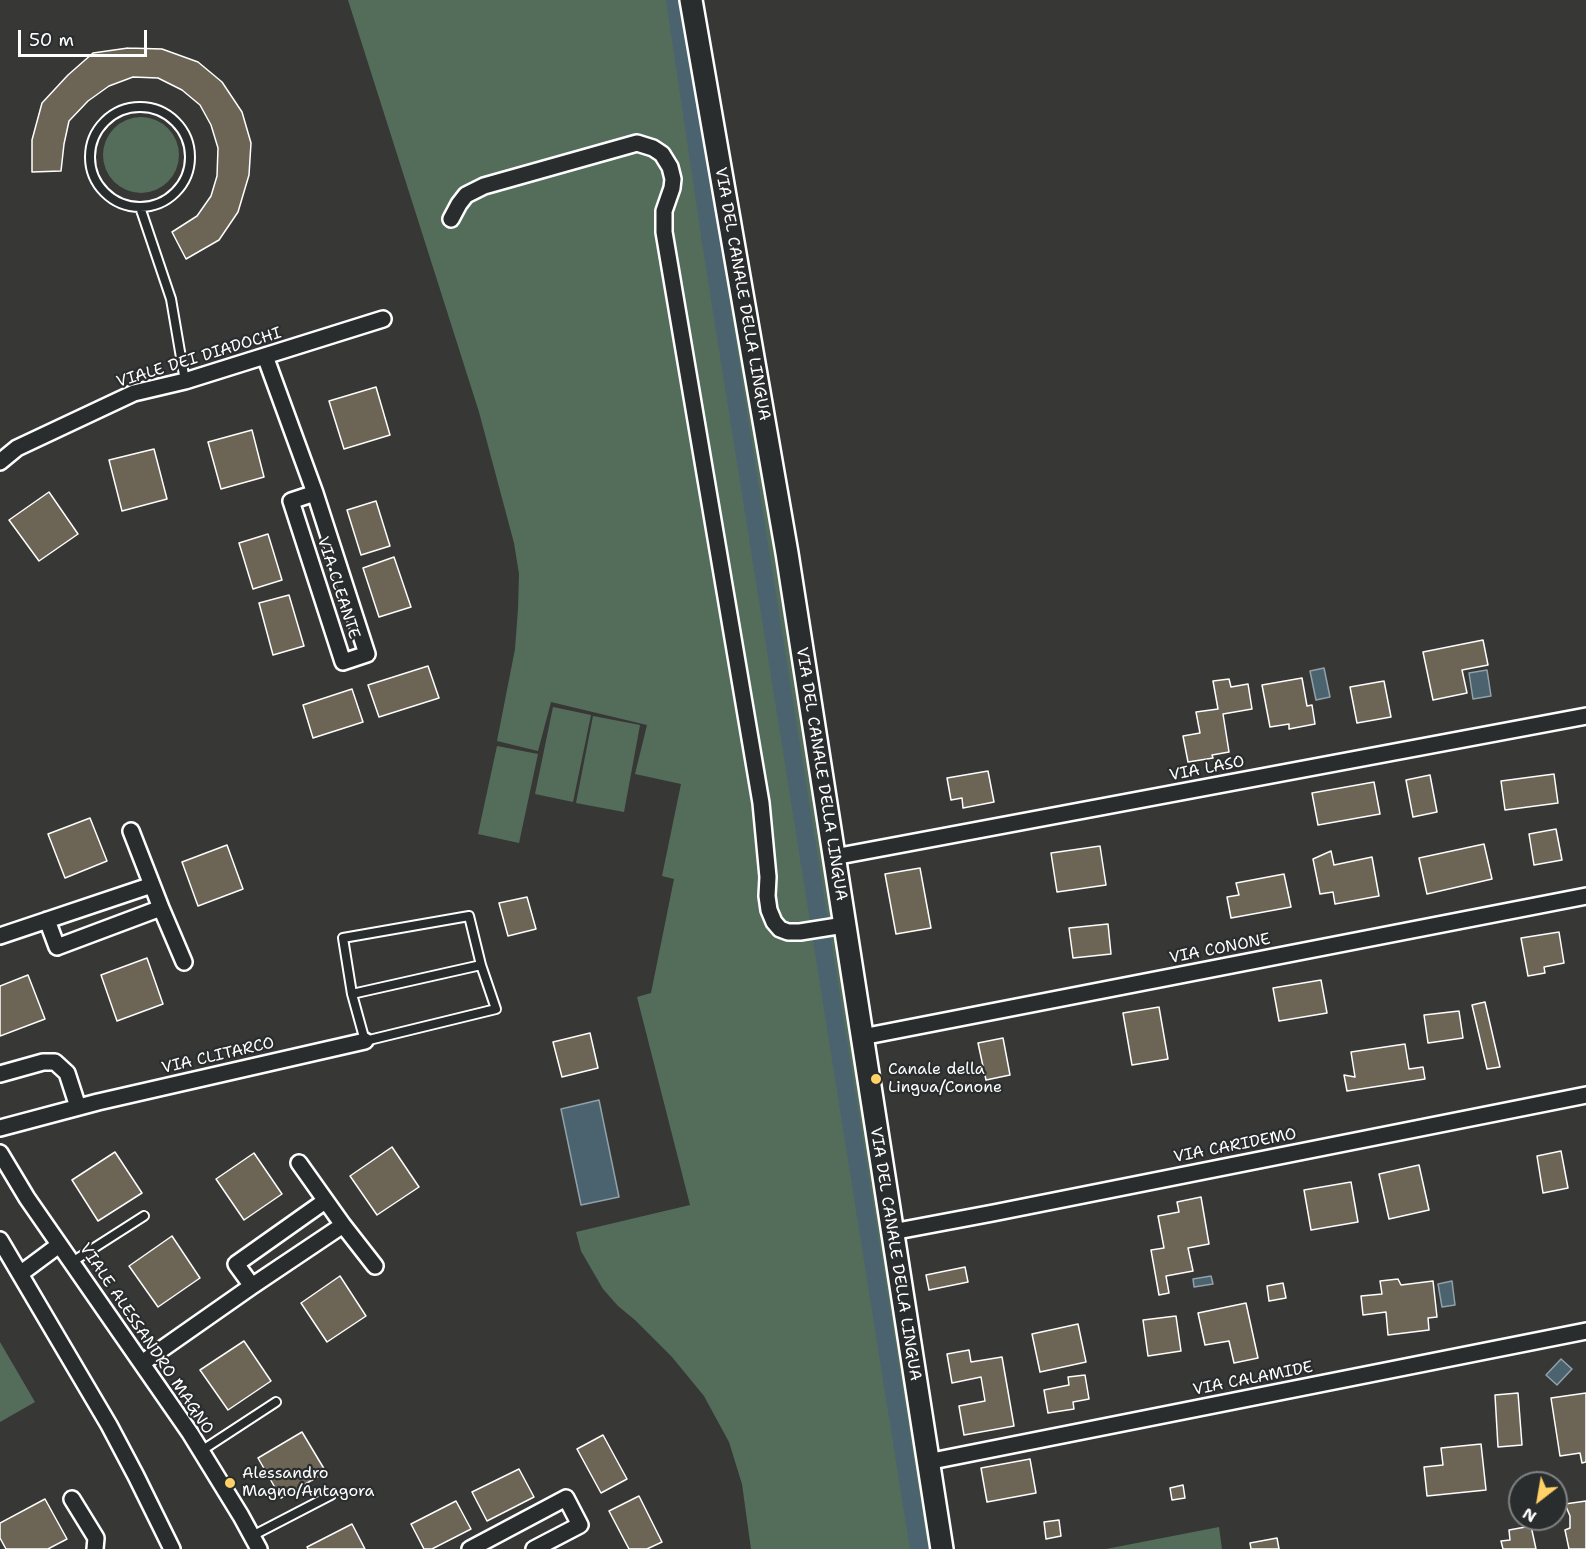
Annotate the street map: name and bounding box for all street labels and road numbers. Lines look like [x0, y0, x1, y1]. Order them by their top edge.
street label: VIA DEL CANALE DELLA LINGUA [710, 166, 774, 422]
street label: VIALE DEI DIADOCHI [114, 324, 284, 392]
street label: VIA CLEANTE [312, 535, 364, 641]
street label: VIA DEL CANALE DELLA LINGUA [791, 646, 851, 902]
street label: VIA LASO [1168, 752, 1246, 786]
street label: VIA CONONE [1168, 930, 1272, 968]
street label: VIA CLITARCO [160, 1034, 276, 1078]
street label: VIA CARIDEMO [1172, 1125, 1298, 1167]
street label: VIA DEL CANALE DELLA LINGUA [865, 1126, 925, 1382]
street label: VIALE ALESSANDRO MAGNO [75, 1240, 217, 1438]
street label: VIA CALAMIDE [1191, 1358, 1315, 1400]

